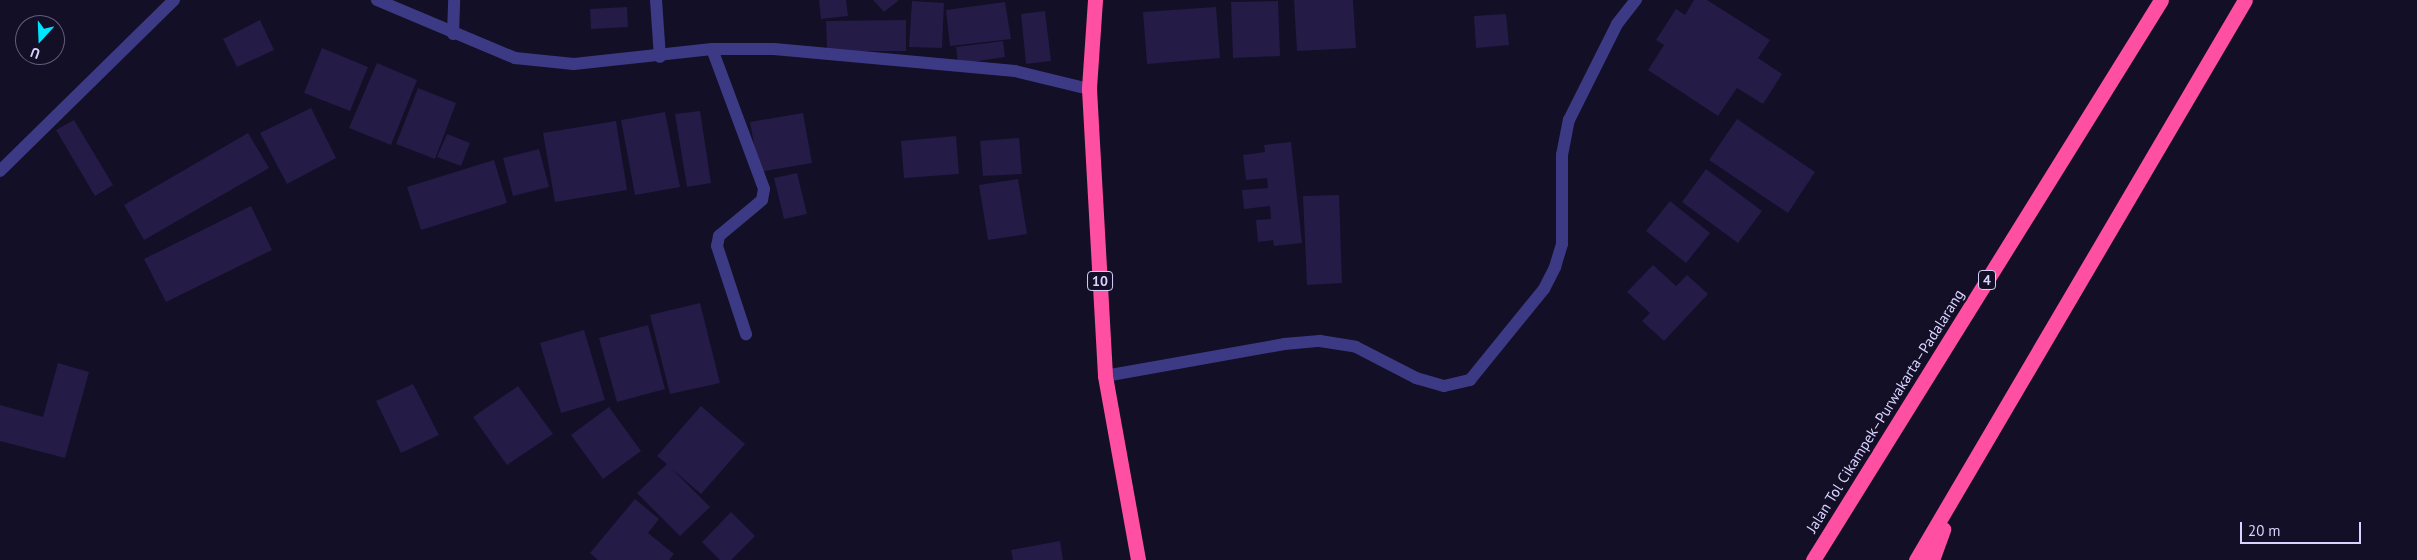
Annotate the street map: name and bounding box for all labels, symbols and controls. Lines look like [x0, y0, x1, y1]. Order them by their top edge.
north arrow [15, 15, 65, 65]
text: U [28, 43, 42, 63]
road number: 4 [1977, 268, 1997, 292]
road number: 10 [1086, 270, 1114, 292]
street label: Jalan Tol Cikampek–Purwakarta–Padalarang [1802, 286, 1968, 536]
scale bar [2242, 512, 2363, 544]
text: 20 m [2248, 521, 2281, 540]

